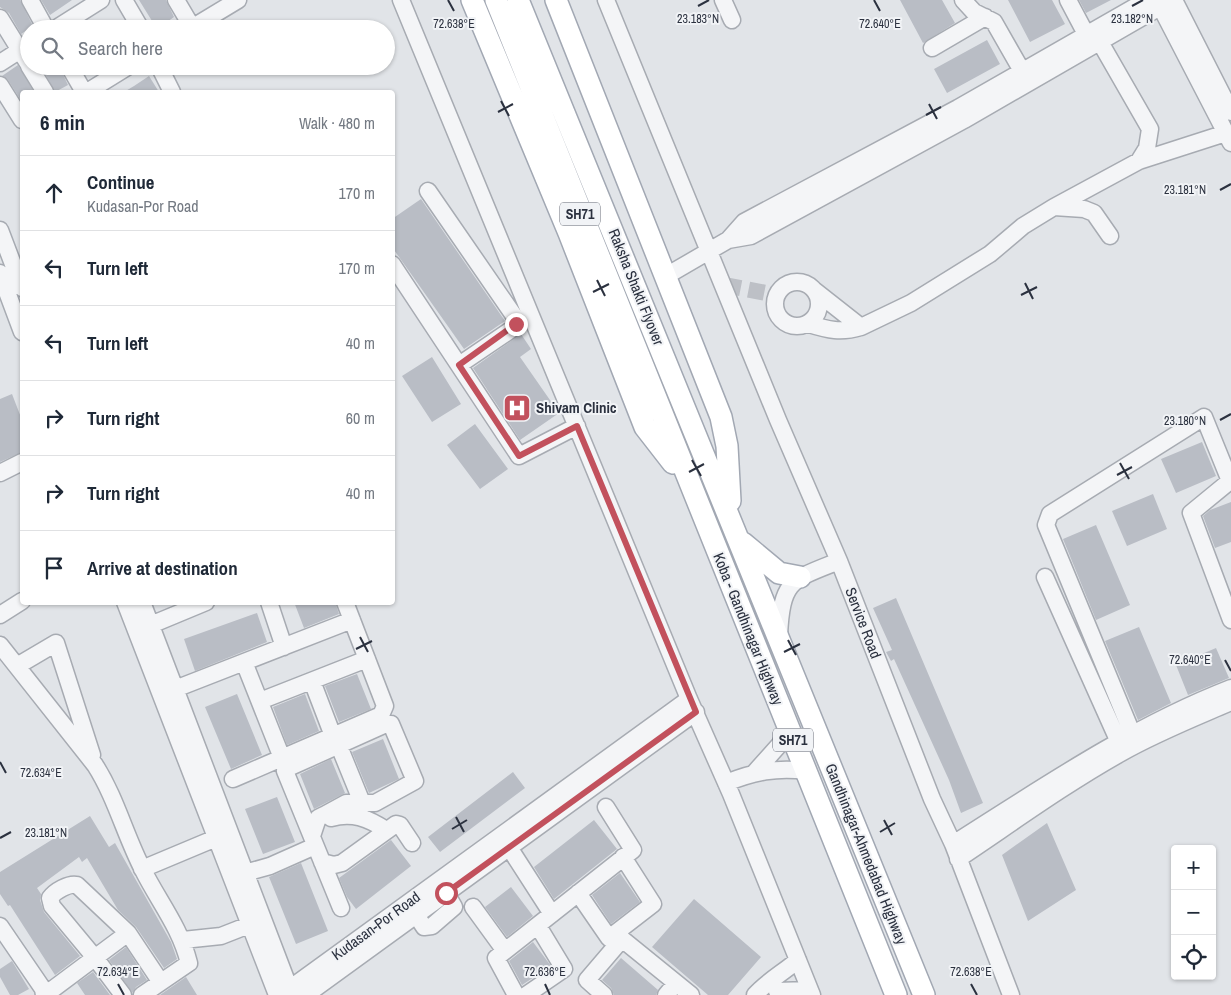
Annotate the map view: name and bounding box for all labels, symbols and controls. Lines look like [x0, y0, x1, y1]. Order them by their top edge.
text: 23.183°N [677, 11, 719, 27]
text: 23.182°N [1111, 11, 1153, 27]
text: 72.638°E [433, 16, 475, 32]
text: 72.640°E [859, 16, 901, 32]
search box [20, 20, 395, 75]
icon: search [38, 34, 66, 62]
text: Search here [78, 35, 163, 61]
text: 6 min [40, 108, 85, 137]
text: Walk · 480 m [299, 112, 375, 134]
text: Continue [87, 169, 155, 195]
icon: ahead [40, 179, 68, 207]
text: 170 m [339, 182, 375, 204]
text: 23.181°N [1164, 182, 1206, 198]
text: Kudasan-Por Road [87, 195, 199, 217]
road number: SH71 [560, 202, 600, 225]
street label: Raksha Shakti Flyover [604, 226, 669, 348]
icon: left [40, 254, 68, 282]
text: Turn left [87, 255, 148, 281]
text: 170 m [339, 257, 375, 279]
route end [505, 313, 528, 336]
icon: left [40, 329, 68, 357]
text: Turn left [87, 330, 148, 356]
text: 40 m [346, 332, 375, 354]
hospital icon: Shivam Clinic [502, 393, 532, 423]
place label: Shivam Clinic [536, 397, 617, 418]
icon: right [40, 404, 68, 432]
text: Turn right [87, 405, 159, 431]
text: 60 m [346, 407, 375, 429]
text: 23.180°N [1164, 413, 1206, 429]
icon: right [40, 479, 68, 507]
text: Turn right [87, 480, 159, 506]
text: 40 m [346, 482, 375, 504]
street label: Koba - Gandhinagar Highway [708, 549, 789, 709]
icon: arrive [40, 554, 68, 582]
text: Arrive at destination [87, 555, 238, 581]
street label: Service Road [840, 584, 887, 661]
text: 72.640°E [1169, 652, 1211, 668]
road number: SH71 [773, 728, 813, 752]
street label: Gandhinagar-Ahmedabad Highway [820, 760, 913, 948]
text: 72.634°E [20, 765, 62, 781]
text: 23.181°N [25, 825, 67, 841]
map controls [1171, 845, 1216, 980]
button: + [1171, 845, 1216, 890]
route start [435, 882, 458, 905]
street label: Kudasan-Por Road [327, 886, 424, 965]
button: − [1171, 890, 1216, 935]
button: locate [1171, 935, 1216, 980]
text: 72.634°E [97, 964, 139, 980]
text: 72.636°E [524, 964, 566, 980]
text: 72.638°E [950, 964, 992, 980]

